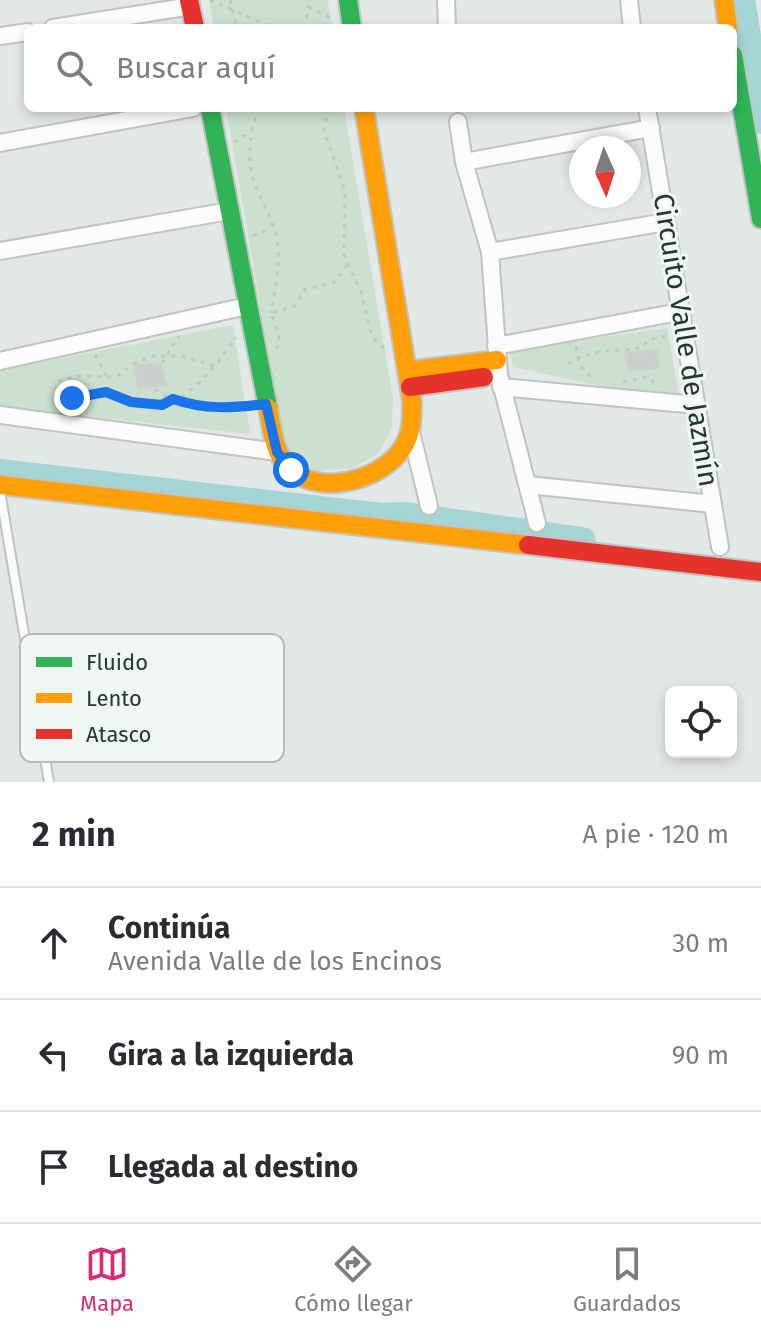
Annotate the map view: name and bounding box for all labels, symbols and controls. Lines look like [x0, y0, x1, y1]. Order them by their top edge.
search box [24, 24, 737, 112]
icon: search [52, 46, 96, 90]
text: Buscar aquí [116, 50, 276, 86]
north arrow [569, 136, 641, 208]
street label: Circuito Valle de Jazmín [647, 191, 725, 489]
route end [54, 380, 90, 416]
route start [273, 452, 309, 488]
legend [20, 634, 284, 762]
text: Fluido [86, 649, 148, 676]
text: Lento [86, 685, 142, 712]
map controls [665, 686, 737, 758]
button: locate [665, 686, 737, 758]
text: Atasco [86, 721, 151, 748]
text: 2 min [32, 814, 116, 855]
text: A pie · 120 m [582, 819, 729, 850]
text: Continúa [108, 910, 230, 946]
icon: ahead [32, 921, 76, 965]
text: 30 m [672, 928, 729, 959]
text: Avenida Valle de los Encinos [108, 946, 442, 977]
icon: left [32, 1033, 76, 1077]
text: Gira a la izquierda [108, 1037, 354, 1073]
text: 90 m [672, 1040, 729, 1071]
icon: arrive [32, 1145, 76, 1189]
text: Llegada al destino [108, 1149, 358, 1185]
tab: Mapa [80, 1242, 134, 1317]
tab: Cómo llegar [294, 1242, 413, 1317]
tab: Guardados [573, 1242, 681, 1317]

